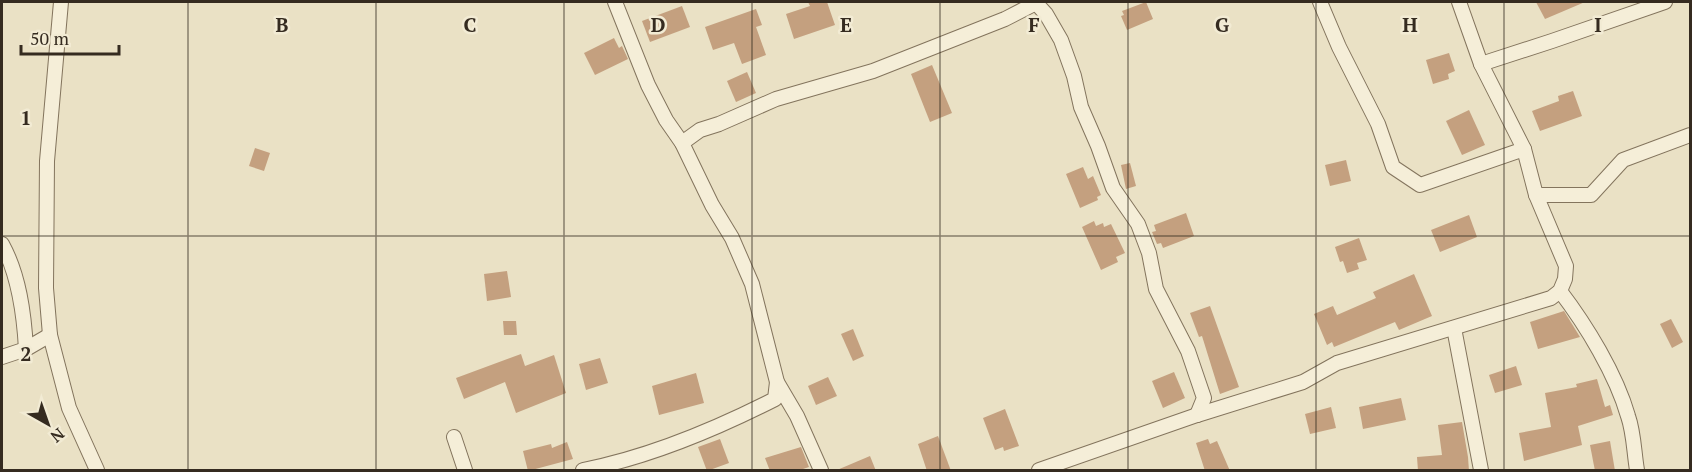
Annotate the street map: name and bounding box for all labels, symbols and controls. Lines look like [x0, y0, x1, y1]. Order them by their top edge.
text: B [276, 11, 289, 38]
text: C [463, 11, 477, 38]
text: D [651, 11, 665, 38]
text: E [840, 11, 852, 38]
text: F [1028, 11, 1040, 38]
text: G [1215, 11, 1229, 38]
text: H [1402, 11, 1418, 38]
text: I [1594, 11, 1602, 38]
scale bar [21, 18, 118, 56]
text: 50 m [30, 26, 70, 50]
text: 1 [20, 104, 32, 131]
text: 2 [20, 340, 32, 367]
north arrow [18, 394, 78, 454]
text: N [46, 423, 69, 448]

